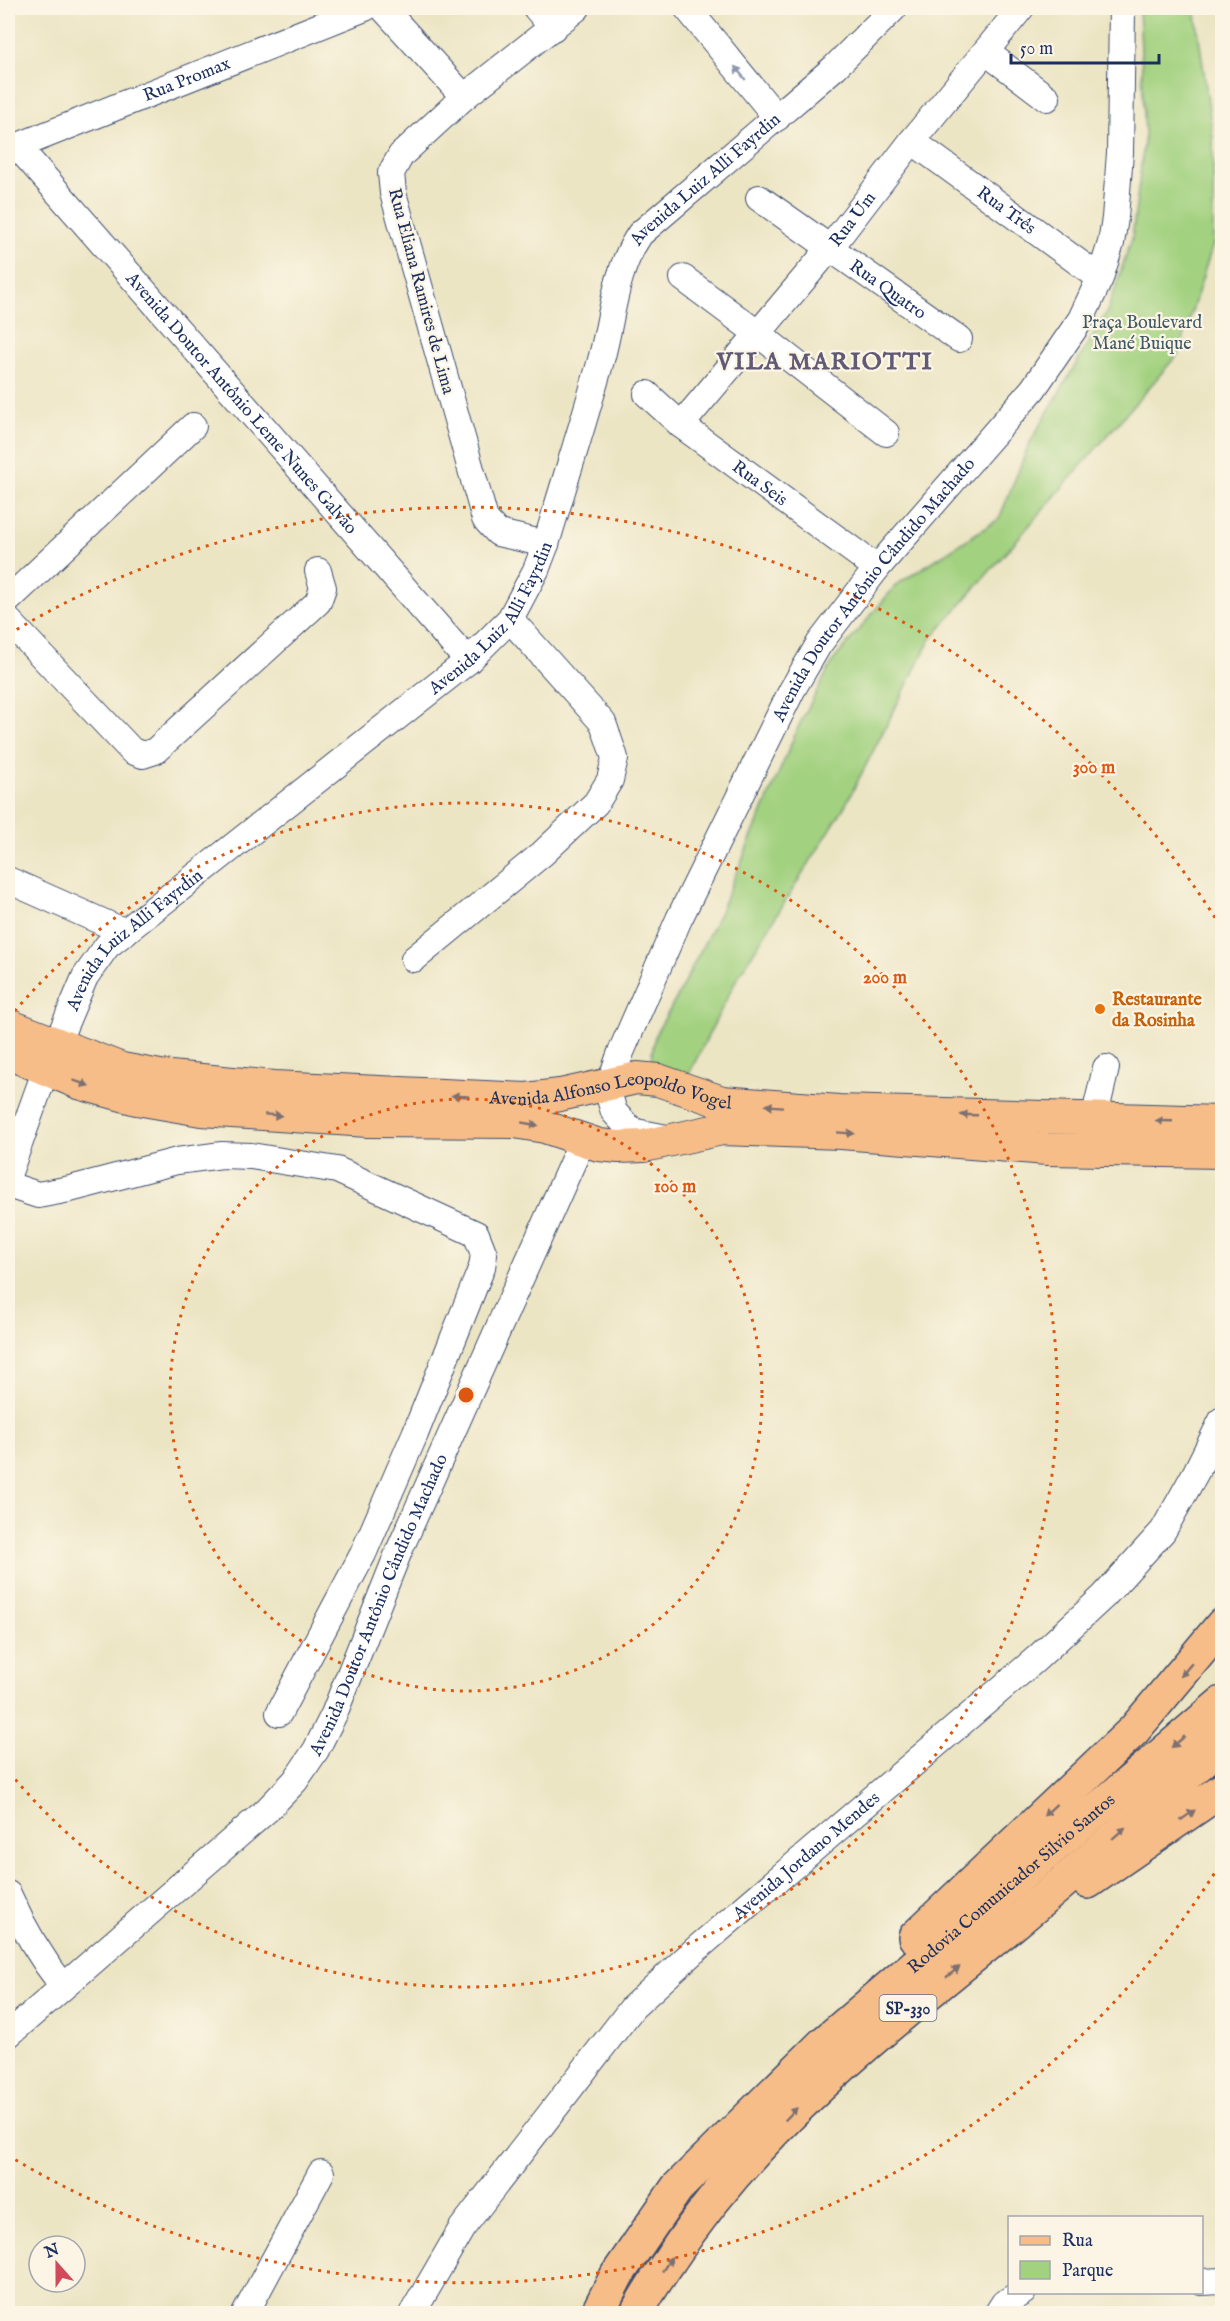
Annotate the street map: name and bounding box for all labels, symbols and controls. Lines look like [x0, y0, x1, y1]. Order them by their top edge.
scale bar [1011, 27, 1160, 65]
text: 50 m [1020, 38, 1053, 61]
street label: Rua Promax [140, 53, 234, 108]
one-way arrow [733, 65, 746, 81]
street label: Avenida Luiz Alli Fayrdin [625, 108, 786, 251]
street label: Rua Três [972, 182, 1040, 240]
street label: Rua Eliana Ramires de Lima [382, 186, 459, 397]
street label: Rua Um [825, 188, 882, 252]
street label: Rua Quatro [844, 255, 931, 325]
street label: Avenida Doutor Antônio Leme Nunes Galvão [119, 267, 362, 540]
park label: Praça Boulevard Mané Buique [1082, 312, 1202, 356]
district label: VILA MARIOTTI [716, 347, 933, 378]
street label: Avenida Doutor Antônio Cândido Machado [768, 453, 981, 727]
street label: Rua Seis [727, 456, 792, 512]
street label: Avenida Luiz Alli Fayrdin [424, 538, 559, 701]
text: 300 m [1073, 757, 1115, 780]
street label: Avenida Luiz Alli Fayrdin [62, 865, 208, 1016]
text: 200 m [863, 967, 907, 990]
place label: Restaurante da Rosinha [1112, 989, 1203, 1033]
marker: Restaurante da Rosinha [1093, 1002, 1107, 1016]
street label: Avenida Alfonso Leopoldo Vogel [488, 1068, 732, 1116]
one-way arrow [72, 1079, 90, 1089]
one-way arrow [450, 1091, 469, 1100]
one-way arrow [765, 1101, 784, 1111]
one-way arrow [263, 1110, 282, 1119]
one-way arrow [960, 1110, 979, 1119]
one-way arrow [1155, 1116, 1174, 1125]
one-way arrow [521, 1120, 540, 1129]
one-way arrow [836, 1129, 855, 1138]
text: 100 m [654, 1176, 696, 1199]
centre of rings [456, 1385, 476, 1405]
street label: Avenida Doutor Antônio Cândido Machado [304, 1450, 454, 1761]
one-way arrow [1179, 1662, 1192, 1678]
one-way arrow [1170, 1735, 1186, 1748]
street label: Avenida Jordano Mendes [728, 1787, 885, 1926]
street label: Rodovia Comunicador Silvio Santos [903, 1789, 1121, 1980]
one-way arrow [1043, 1803, 1058, 1816]
one-way arrow [1179, 1809, 1195, 1821]
one-way arrow [1111, 1827, 1126, 1840]
one-way arrow [945, 1965, 961, 1978]
road number: SP-330 [880, 1995, 936, 2021]
one-way arrow [784, 2106, 798, 2121]
legend [1008, 2216, 1203, 2294]
text: Rua [1062, 2230, 1093, 2253]
north arrow [27, 2234, 87, 2294]
text: N [41, 2240, 63, 2264]
one-way arrow [661, 2256, 672, 2272]
text: Parque [1062, 2260, 1113, 2283]

